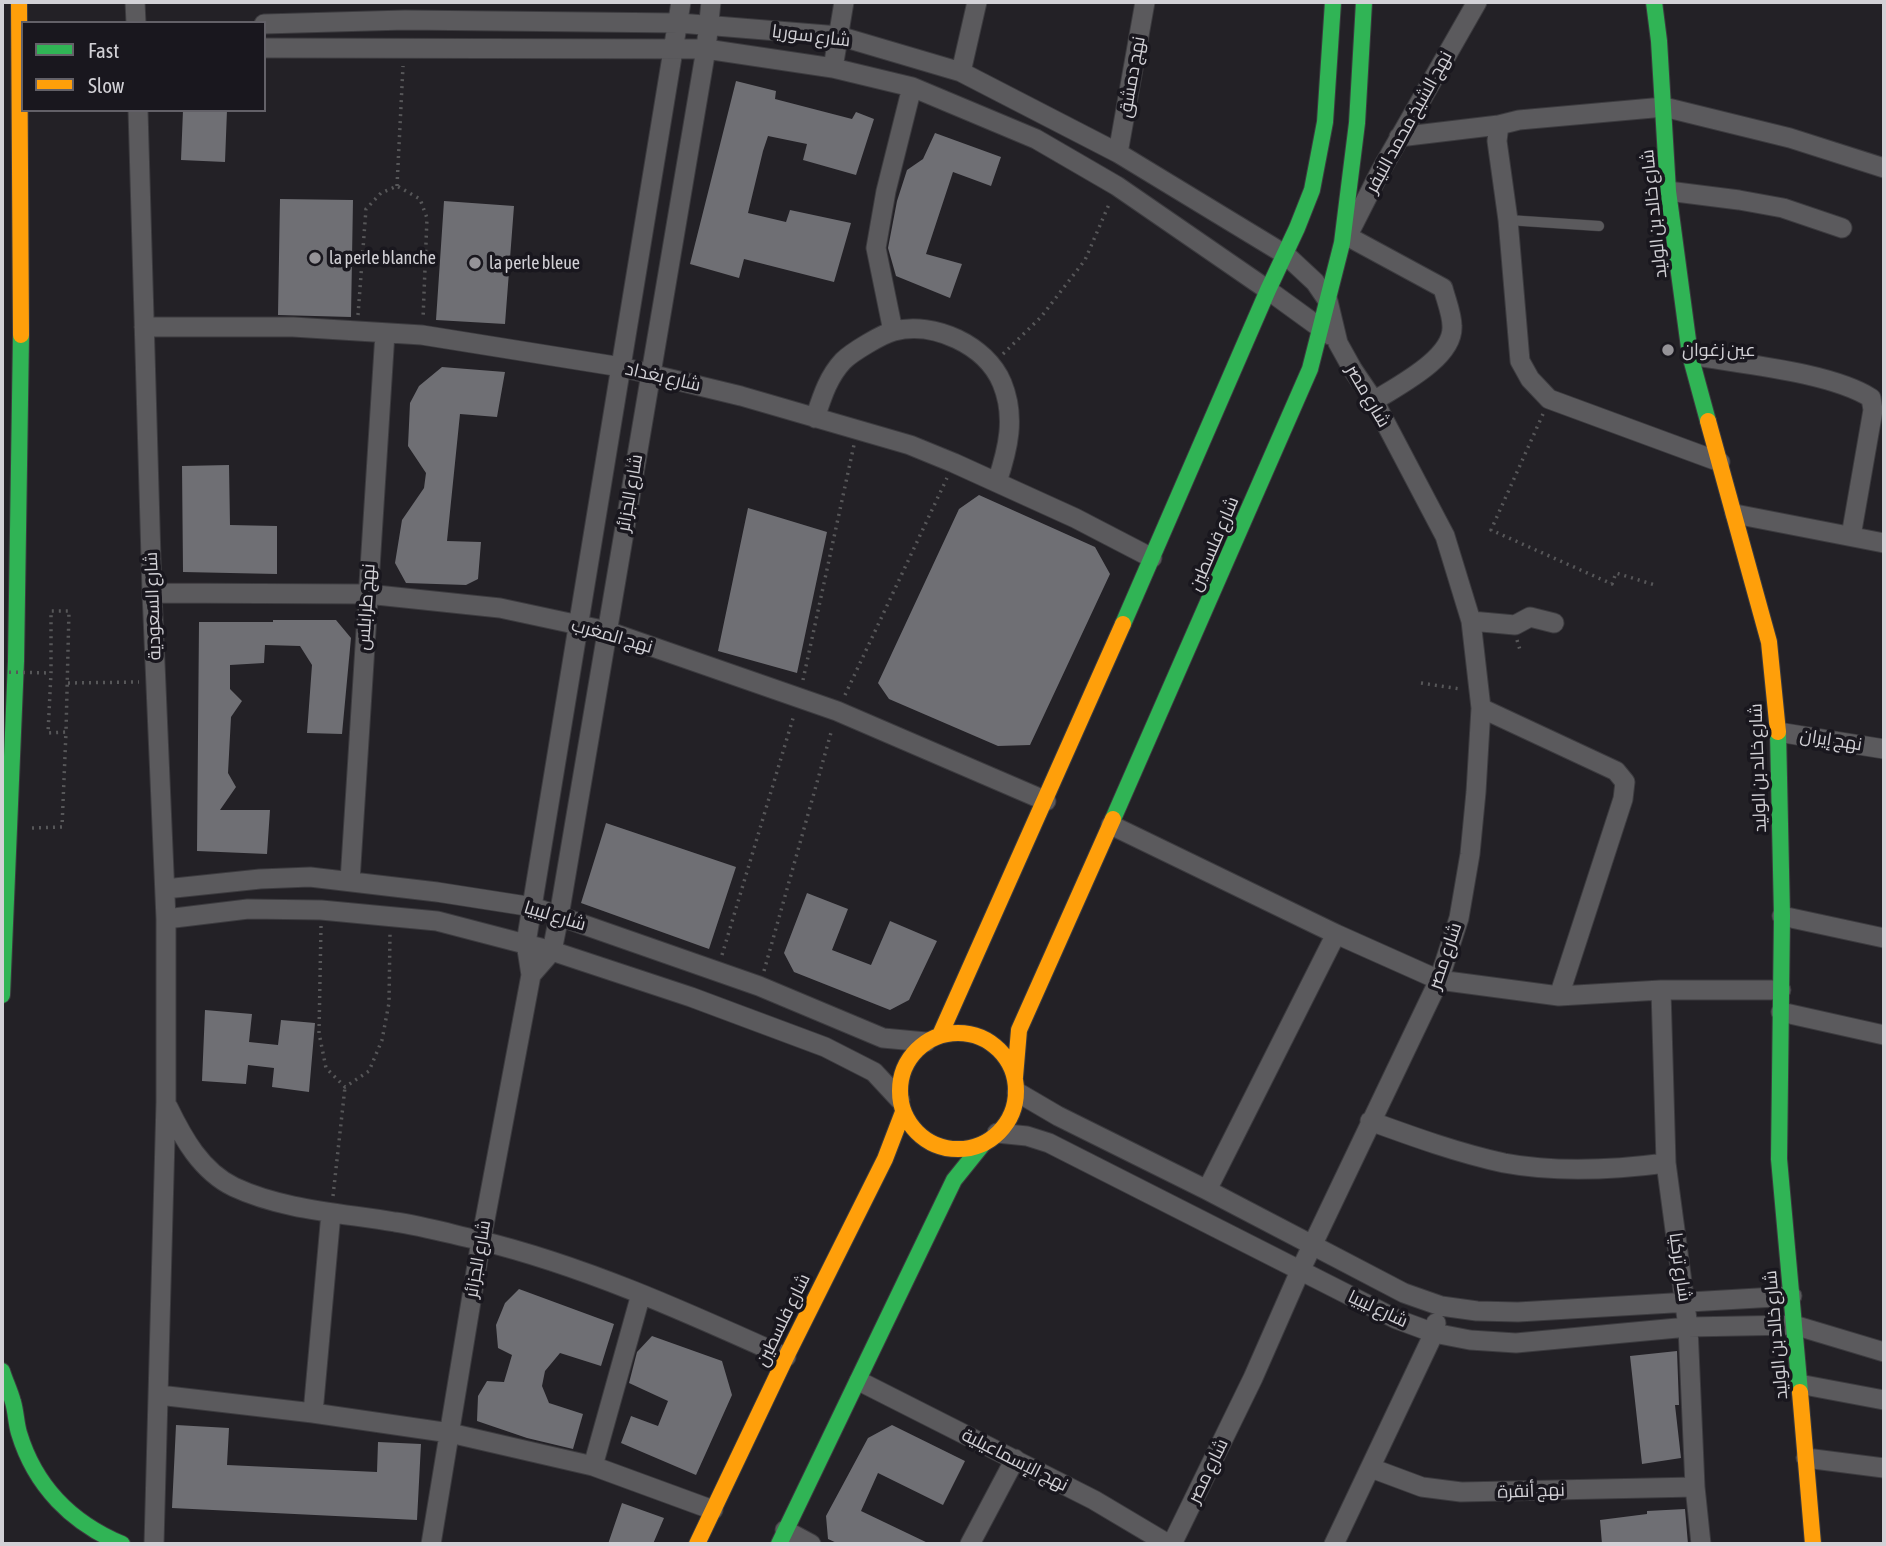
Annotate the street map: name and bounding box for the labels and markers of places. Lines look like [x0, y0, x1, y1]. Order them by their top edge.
place label: la perle blanche [329, 247, 436, 269]
marker: la perle blanche [307, 250, 323, 266]
place label: la perle bleue [489, 252, 580, 274]
marker: la perle bleue [467, 255, 483, 271]
place label: عين زغوان [1682, 339, 1756, 361]
marker: عين زغوان [1660, 342, 1676, 358]

